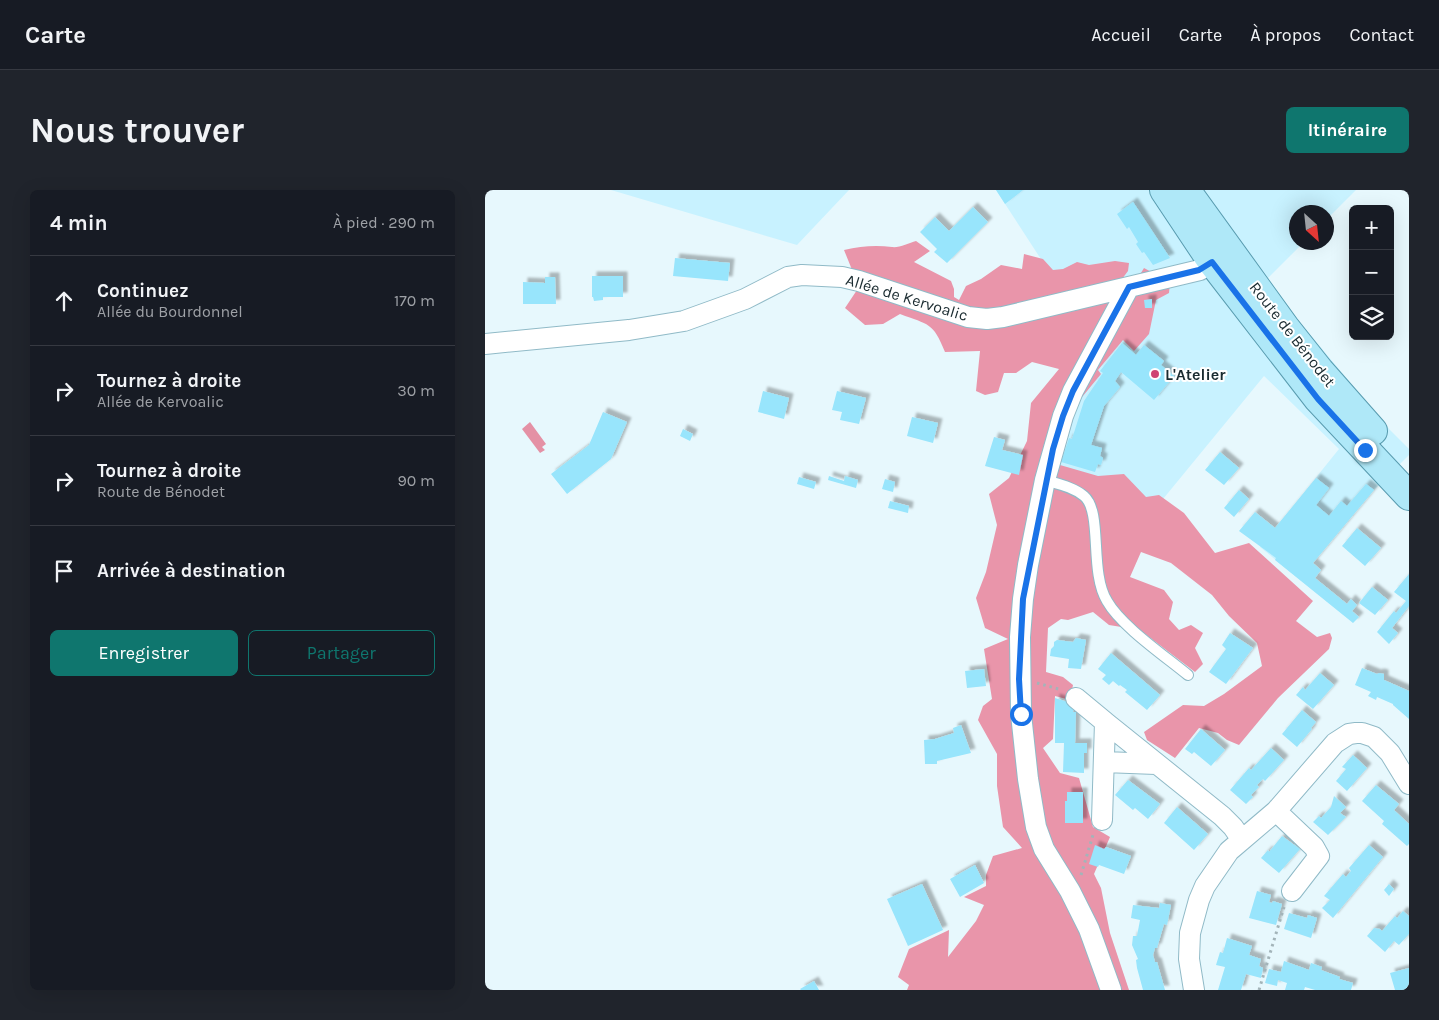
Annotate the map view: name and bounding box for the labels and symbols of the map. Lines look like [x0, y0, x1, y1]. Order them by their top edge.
north arrow [1289, 205, 1334, 250]
street label: Allée de Kervoalic [843, 270, 970, 325]
street label: Route de Bénodet [1246, 278, 1340, 391]
place label: L'Atelier [1165, 365, 1226, 384]
marker: L'Atelier [1149, 368, 1161, 380]
route end [1354, 439, 1377, 462]
route start [1010, 703, 1033, 726]

